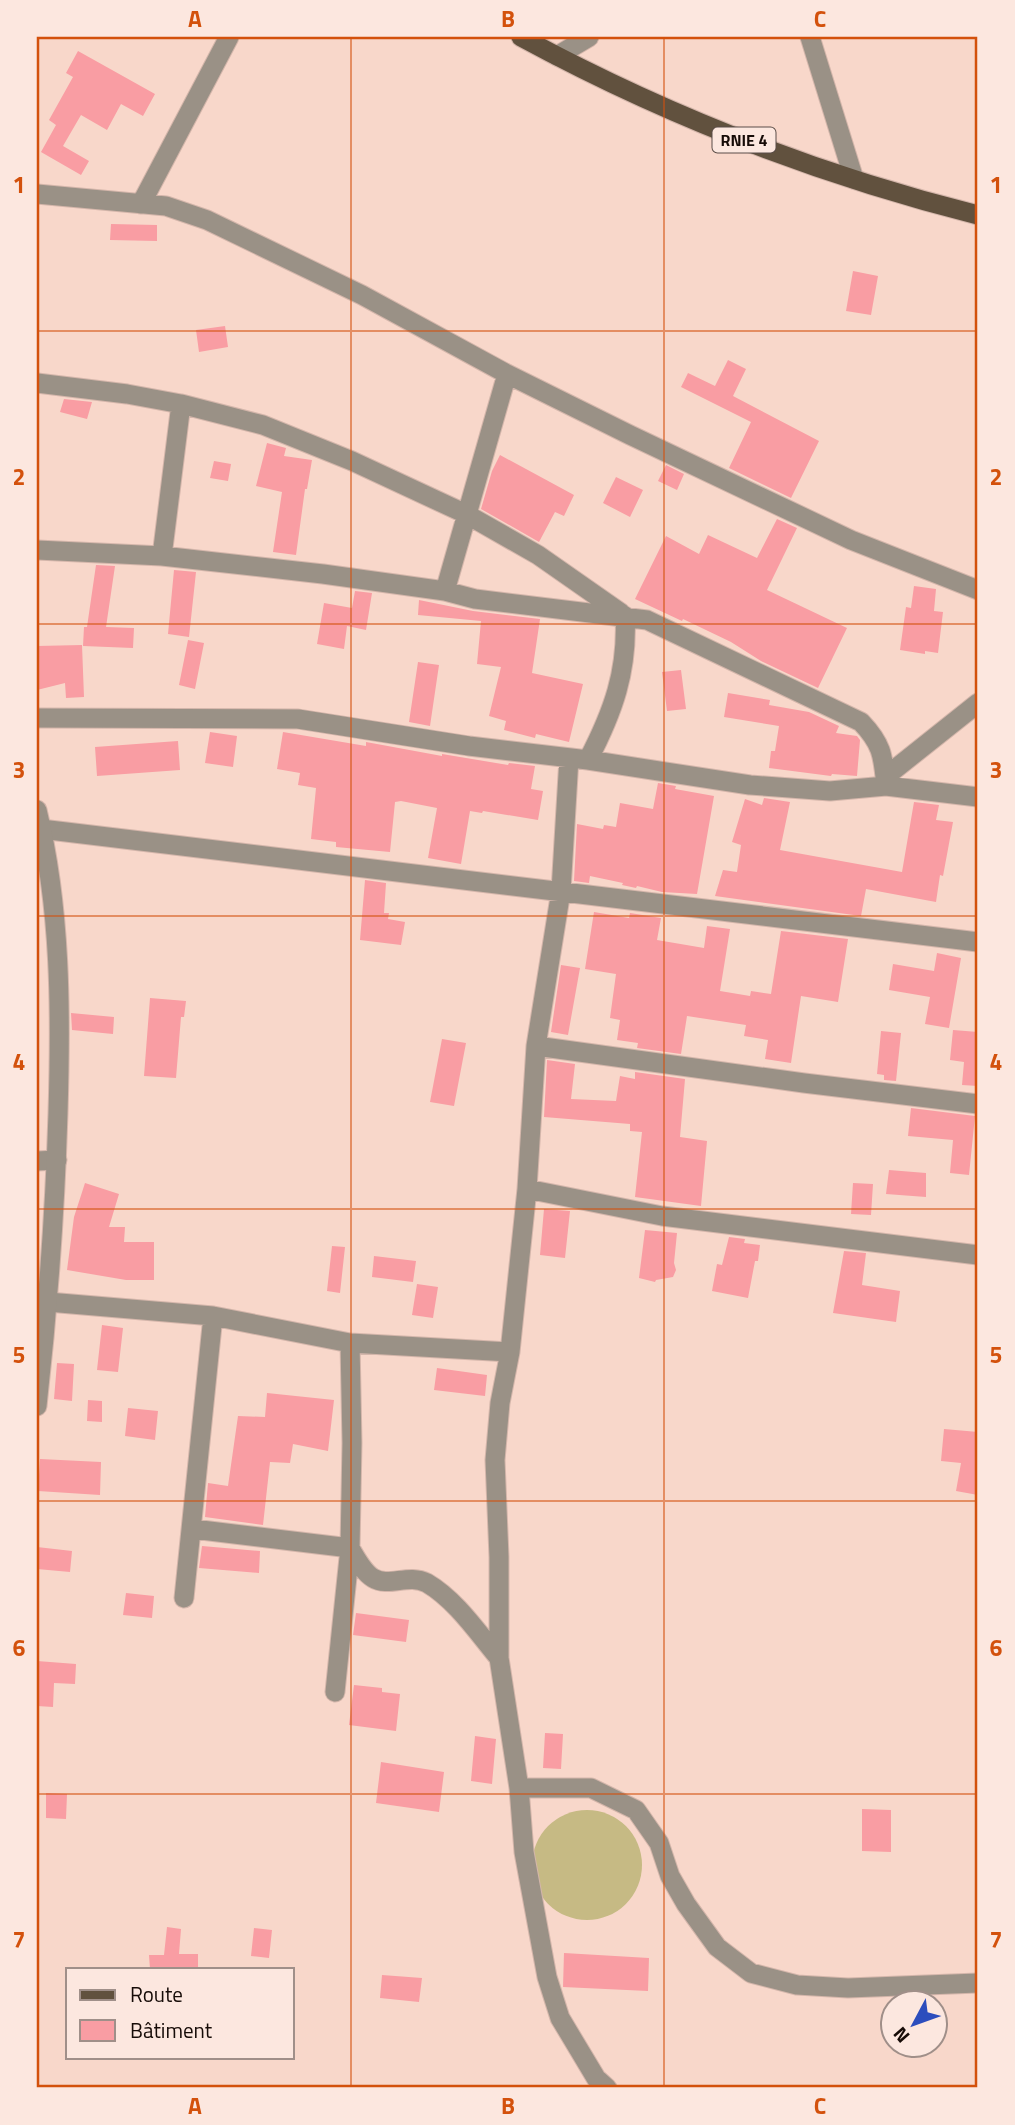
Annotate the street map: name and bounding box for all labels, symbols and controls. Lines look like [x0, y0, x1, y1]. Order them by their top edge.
text: A [188, 1, 202, 36]
text: B [501, 1, 515, 36]
text: C [814, 1, 826, 36]
road number: RNIE 4 [712, 128, 776, 152]
text: 1 [13, 167, 25, 202]
text: 1 [990, 167, 1002, 202]
text: 2 [13, 459, 25, 494]
text: 2 [990, 459, 1002, 494]
text: 3 [13, 752, 25, 787]
text: 3 [990, 752, 1002, 787]
text: 4 [13, 1044, 25, 1079]
text: 4 [990, 1044, 1002, 1079]
text: 5 [13, 1337, 25, 1372]
text: 5 [990, 1337, 1002, 1372]
text: 6 [13, 1630, 26, 1665]
text: 6 [990, 1630, 1003, 1665]
text: 7 [13, 1922, 25, 1957]
text: 7 [990, 1922, 1002, 1957]
legend [66, 1968, 294, 2058]
text: Route [130, 1978, 183, 2010]
north arrow [878, 1988, 948, 2058]
text: Bâtiment [130, 2014, 213, 2046]
text: N [886, 2021, 916, 2050]
text: A [188, 2088, 202, 2123]
text: B [501, 2088, 515, 2123]
text: C [814, 2088, 826, 2123]

